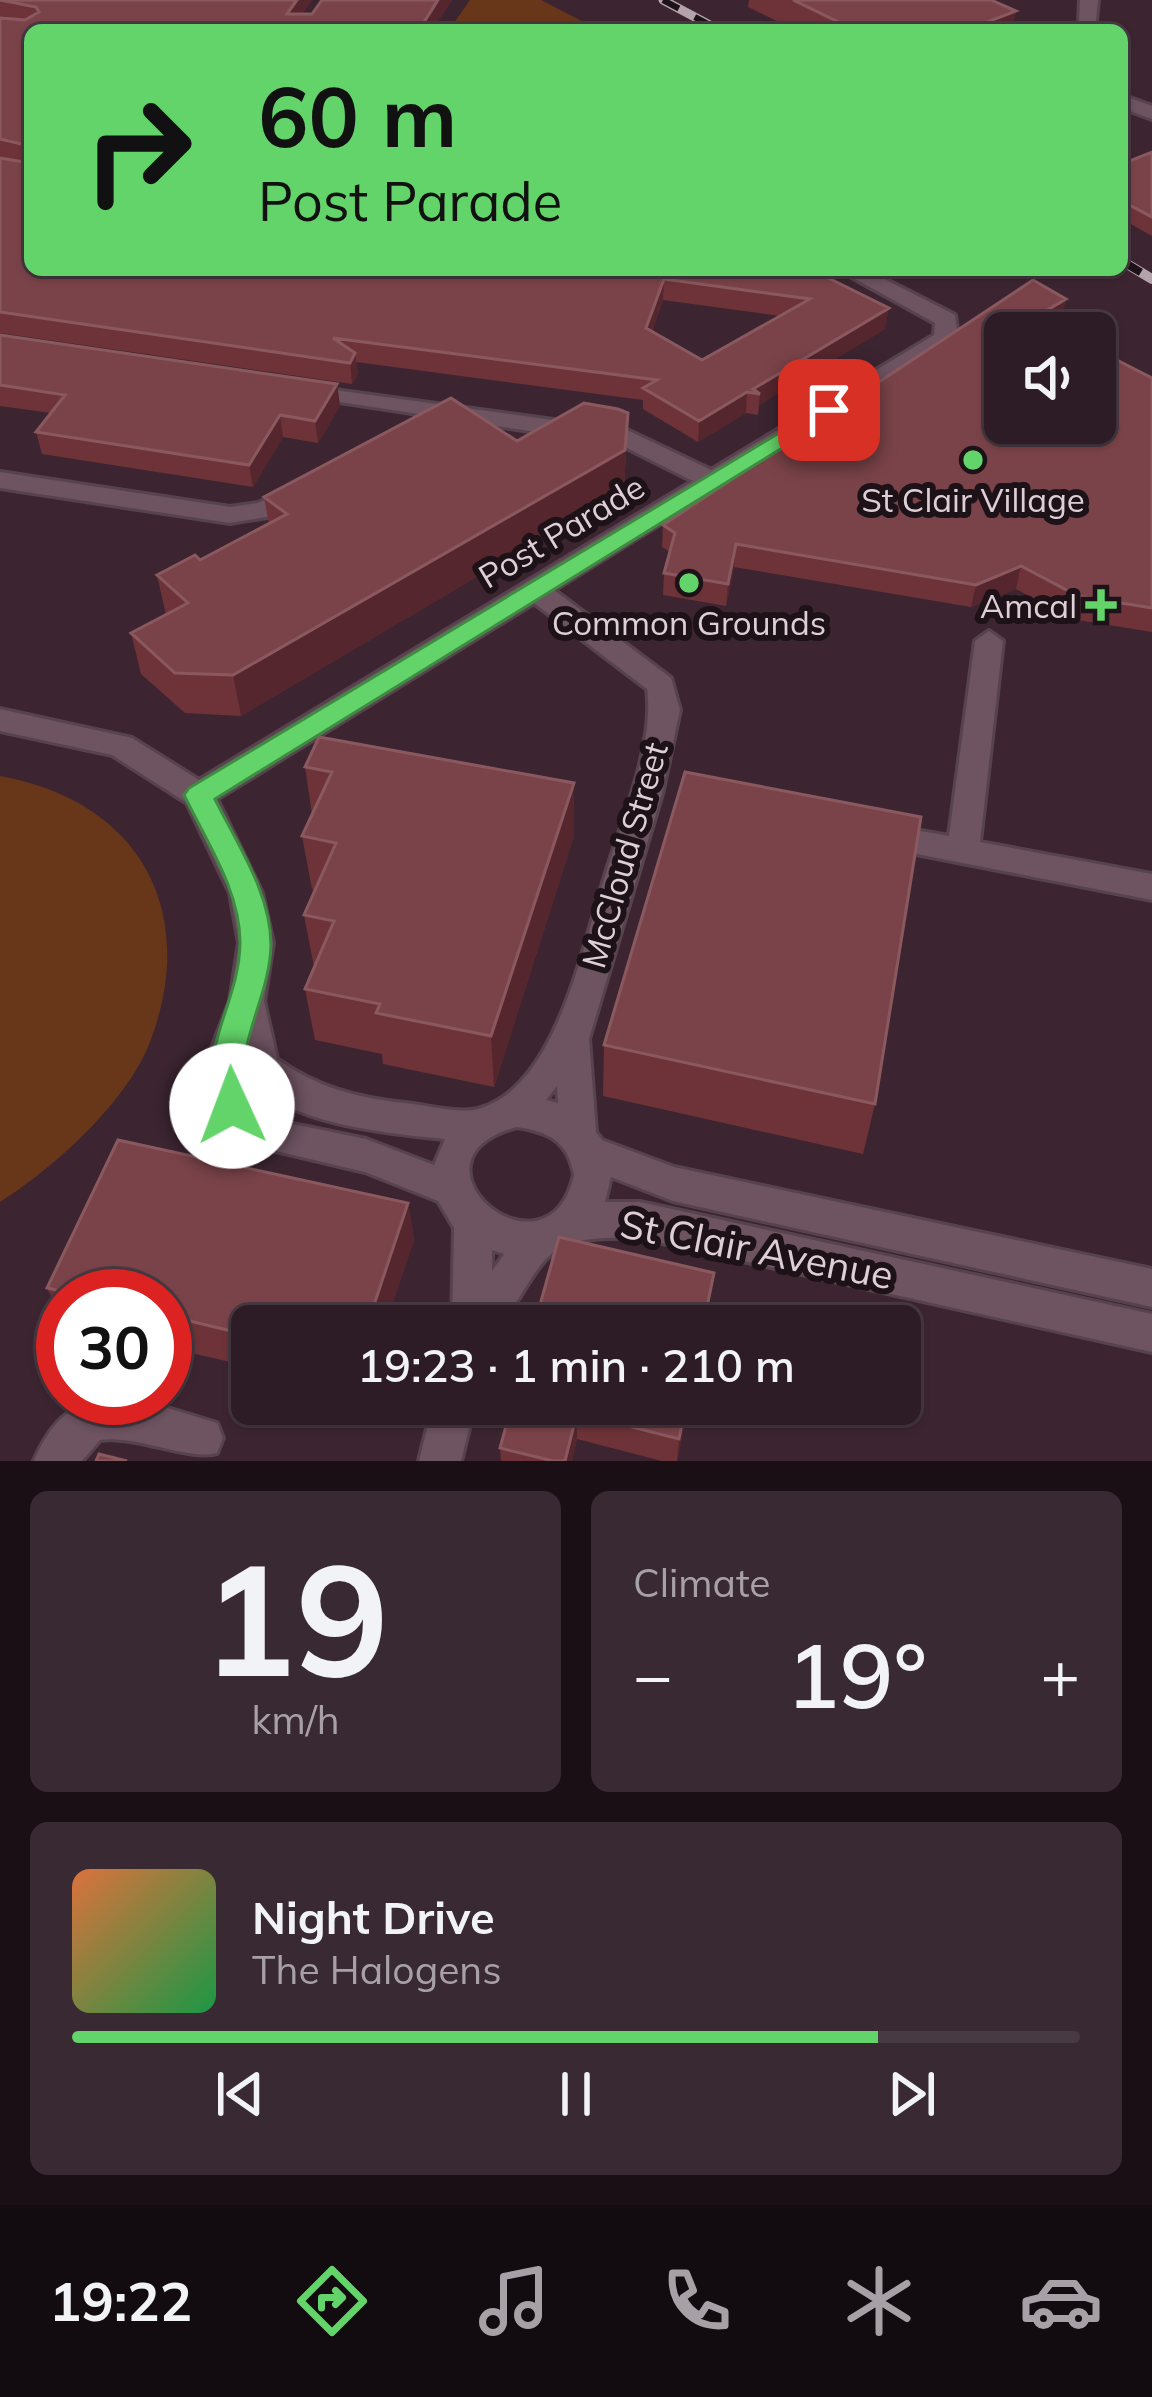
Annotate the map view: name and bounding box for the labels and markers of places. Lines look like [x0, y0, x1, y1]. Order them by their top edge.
pin [778, 359, 880, 461]
marker: St Clair Village [960, 447, 986, 473]
place label: St Clair Village [861, 479, 1085, 520]
marker: Common Grounds [676, 570, 702, 596]
place label: Amcal [980, 585, 1077, 626]
marker: Amcal [1088, 592, 1114, 618]
place label: Common Grounds [552, 602, 826, 643]

